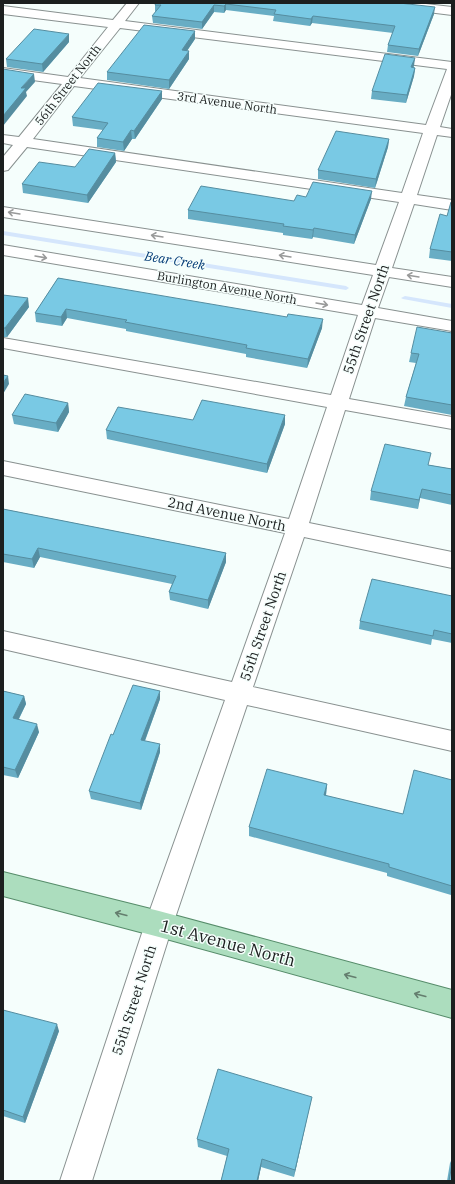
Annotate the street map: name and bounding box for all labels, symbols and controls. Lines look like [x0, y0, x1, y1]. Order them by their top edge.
street label: 56th Street North [31, 41, 104, 128]
street label: 3rd Avenue North [176, 88, 279, 117]
one-way arrow [8, 209, 21, 217]
one-way arrow [151, 232, 164, 240]
water label: Bear Creek [143, 247, 206, 274]
one-way arrow [279, 252, 292, 260]
one-way arrow [35, 253, 48, 261]
street label: 55th Street North [339, 261, 393, 376]
street label: Burlington Avenue North [156, 268, 299, 307]
one-way arrow [407, 272, 420, 280]
one-way arrow [315, 300, 328, 308]
street label: 2nd Avenue North [166, 493, 288, 535]
street label: 55th Street North [236, 568, 290, 683]
one-way arrow [115, 910, 128, 918]
street label: 1st Avenue North [158, 914, 298, 972]
street label: 55th Street North [108, 942, 160, 1057]
one-way arrow [344, 972, 357, 979]
one-way arrow [413, 991, 426, 999]

